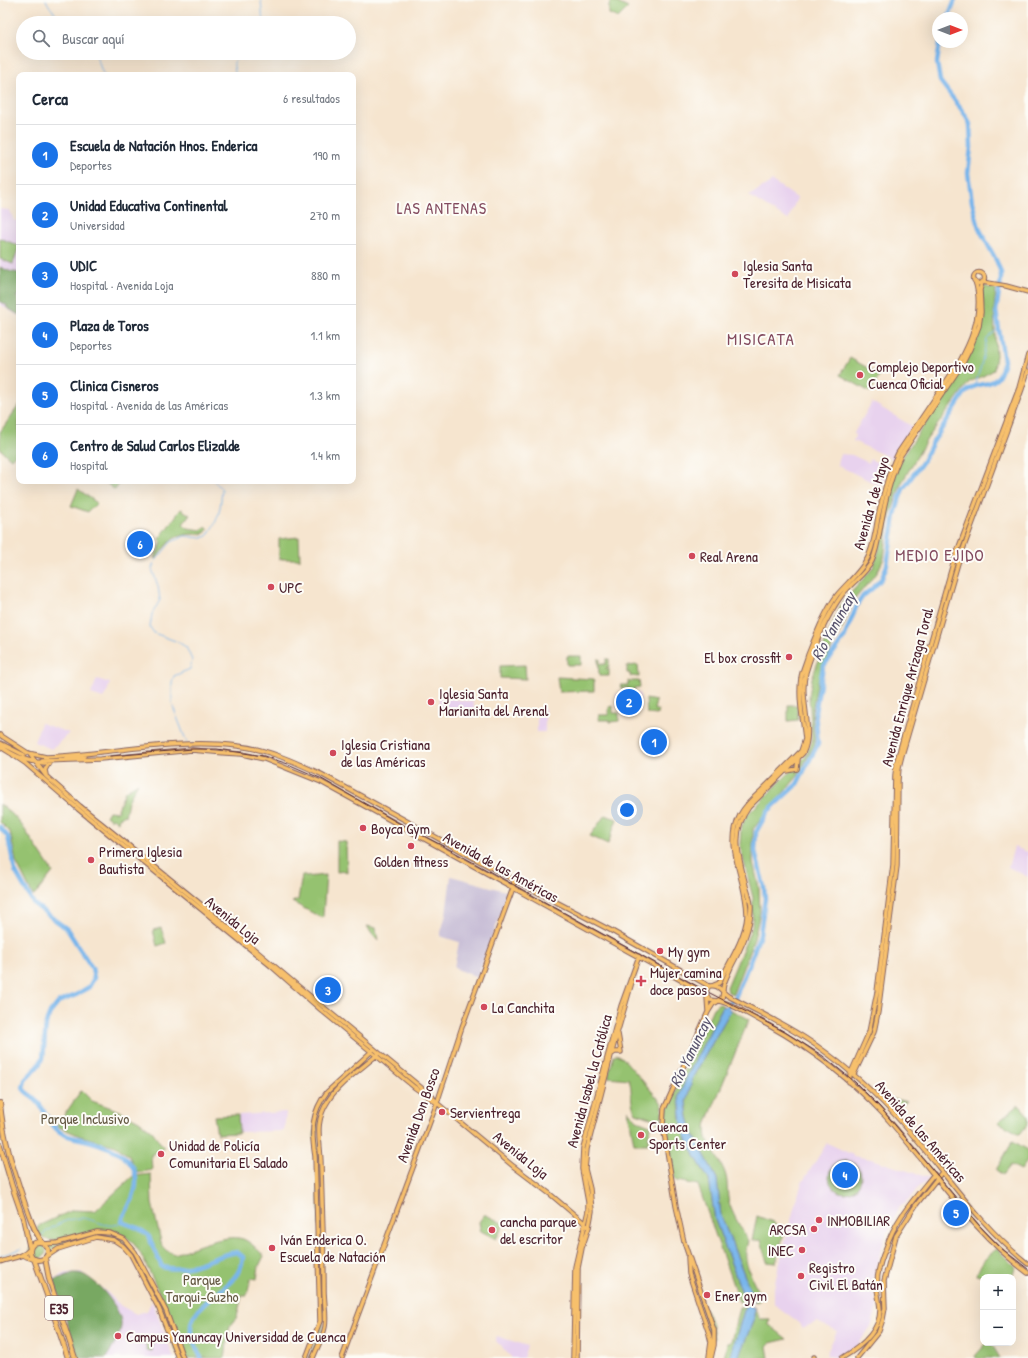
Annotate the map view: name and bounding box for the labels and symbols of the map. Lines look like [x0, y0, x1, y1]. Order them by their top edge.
north arrow [932, 12, 968, 48]
district label: LAS ANTENAS [397, 197, 487, 219]
place label: Iglesia Santa Teresita de Misicata [743, 255, 851, 293]
marker: Iglesia Santa Teresita de Misicata [730, 269, 740, 279]
district label: MISICATA [727, 327, 795, 350]
place label: Complejo Deportivo Cuenca Oficial [868, 356, 974, 394]
marker: Complejo Deportivo Cuenca Oficial [855, 370, 865, 380]
street label: Avenida 1 de Mayo [848, 454, 894, 552]
pin: 6 [127, 529, 153, 559]
district label: MEDIO EJIDO [895, 543, 985, 566]
place label: Real Arena [700, 546, 758, 567]
marker: Real Arena [687, 551, 697, 561]
place label: UPC [279, 577, 303, 598]
marker: UPC [266, 582, 276, 592]
water label: Río Yanuncay [805, 586, 862, 664]
street label: Avenida Enrique Arízaga Toral [876, 606, 938, 768]
place label: El box crossfit [704, 647, 782, 668]
marker: El box crossfit [784, 652, 794, 662]
place label: Iglesia Santa Marianita del Arenal [439, 683, 548, 721]
pin: 2 [616, 687, 642, 717]
marker: Iglesia Santa Marianita del Arenal [426, 697, 436, 707]
pin: 1 [641, 727, 667, 757]
place label: Iglesia Cristiana de las Américas [341, 734, 430, 772]
marker: Iglesia Cristiana de las Américas [328, 748, 338, 758]
your location [617, 800, 637, 820]
place label: Boyca Gym [371, 818, 430, 839]
marker: Boyca Gym [358, 823, 368, 833]
street label: Avenida de las Américas [439, 827, 563, 908]
place label: Primera Iglesia Bautista [99, 841, 182, 879]
marker: Golden fitness [406, 841, 416, 851]
place label: Golden fitness [374, 851, 449, 872]
marker: Primera Iglesia Bautista [86, 855, 96, 865]
street label: Avenida Loja [201, 891, 265, 949]
place label: My gym [668, 941, 710, 962]
marker: My gym [655, 946, 665, 956]
place label: Mujer camina doce pasos [650, 962, 722, 1000]
pin: 3 [315, 975, 341, 1005]
marker: Mujer camina doce pasos [635, 975, 647, 987]
place label: La Canchita [492, 997, 554, 1018]
marker: La Canchita [479, 1002, 489, 1012]
street label: Avenida Isabel la Católica [561, 1012, 617, 1150]
water label: Río Yanuncay [664, 1012, 717, 1090]
street label: Avenida Don Bosco [391, 1065, 445, 1165]
street label: Avenida de las Américas [871, 1075, 971, 1187]
place label: Servientrega [450, 1102, 520, 1123]
marker: Servientrega [437, 1107, 447, 1117]
park label: Parque Inclusivo [41, 1108, 129, 1129]
place label: Cuenca Sports Center [649, 1116, 727, 1154]
street label: Avenida Loja [489, 1126, 553, 1184]
marker: Cuenca Sports Center [636, 1130, 646, 1140]
place label: Unidad de Policía Comunitaria El Salado [169, 1135, 288, 1173]
marker: Unidad de Policía Comunitaria El Salado [156, 1149, 166, 1159]
pin: 4 [832, 1160, 858, 1190]
pin: 5 [943, 1198, 969, 1228]
place label: INMOBILIAR [827, 1210, 890, 1231]
place label: cancha parque del escritor [500, 1211, 577, 1249]
marker: INMOBILIAR [814, 1215, 824, 1225]
place label: ARCSA [769, 1219, 807, 1240]
marker: ARCSA [809, 1224, 819, 1234]
marker: cancha parque del escritor [487, 1225, 497, 1235]
place label: Iván Enderica O. Escuela de Natación [280, 1229, 386, 1267]
place label: INEC [768, 1240, 794, 1261]
marker: Iván Enderica O. Escuela de Natación [267, 1243, 277, 1253]
marker: INEC [797, 1245, 807, 1255]
place label: Registro Civil El Batán [809, 1257, 883, 1295]
park label: Parque Tarqui-Guzho [165, 1269, 239, 1307]
marker: Registro Civil El Batán [796, 1271, 806, 1281]
place label: Ener gym [715, 1285, 767, 1306]
marker: Ener gym [702, 1290, 712, 1300]
road number: E35 [45, 1296, 73, 1320]
place label: Campus Yanuncay Universidad de Cuenca [126, 1326, 346, 1347]
marker: Campus Yanuncay Universidad de Cuenca [113, 1331, 123, 1341]

